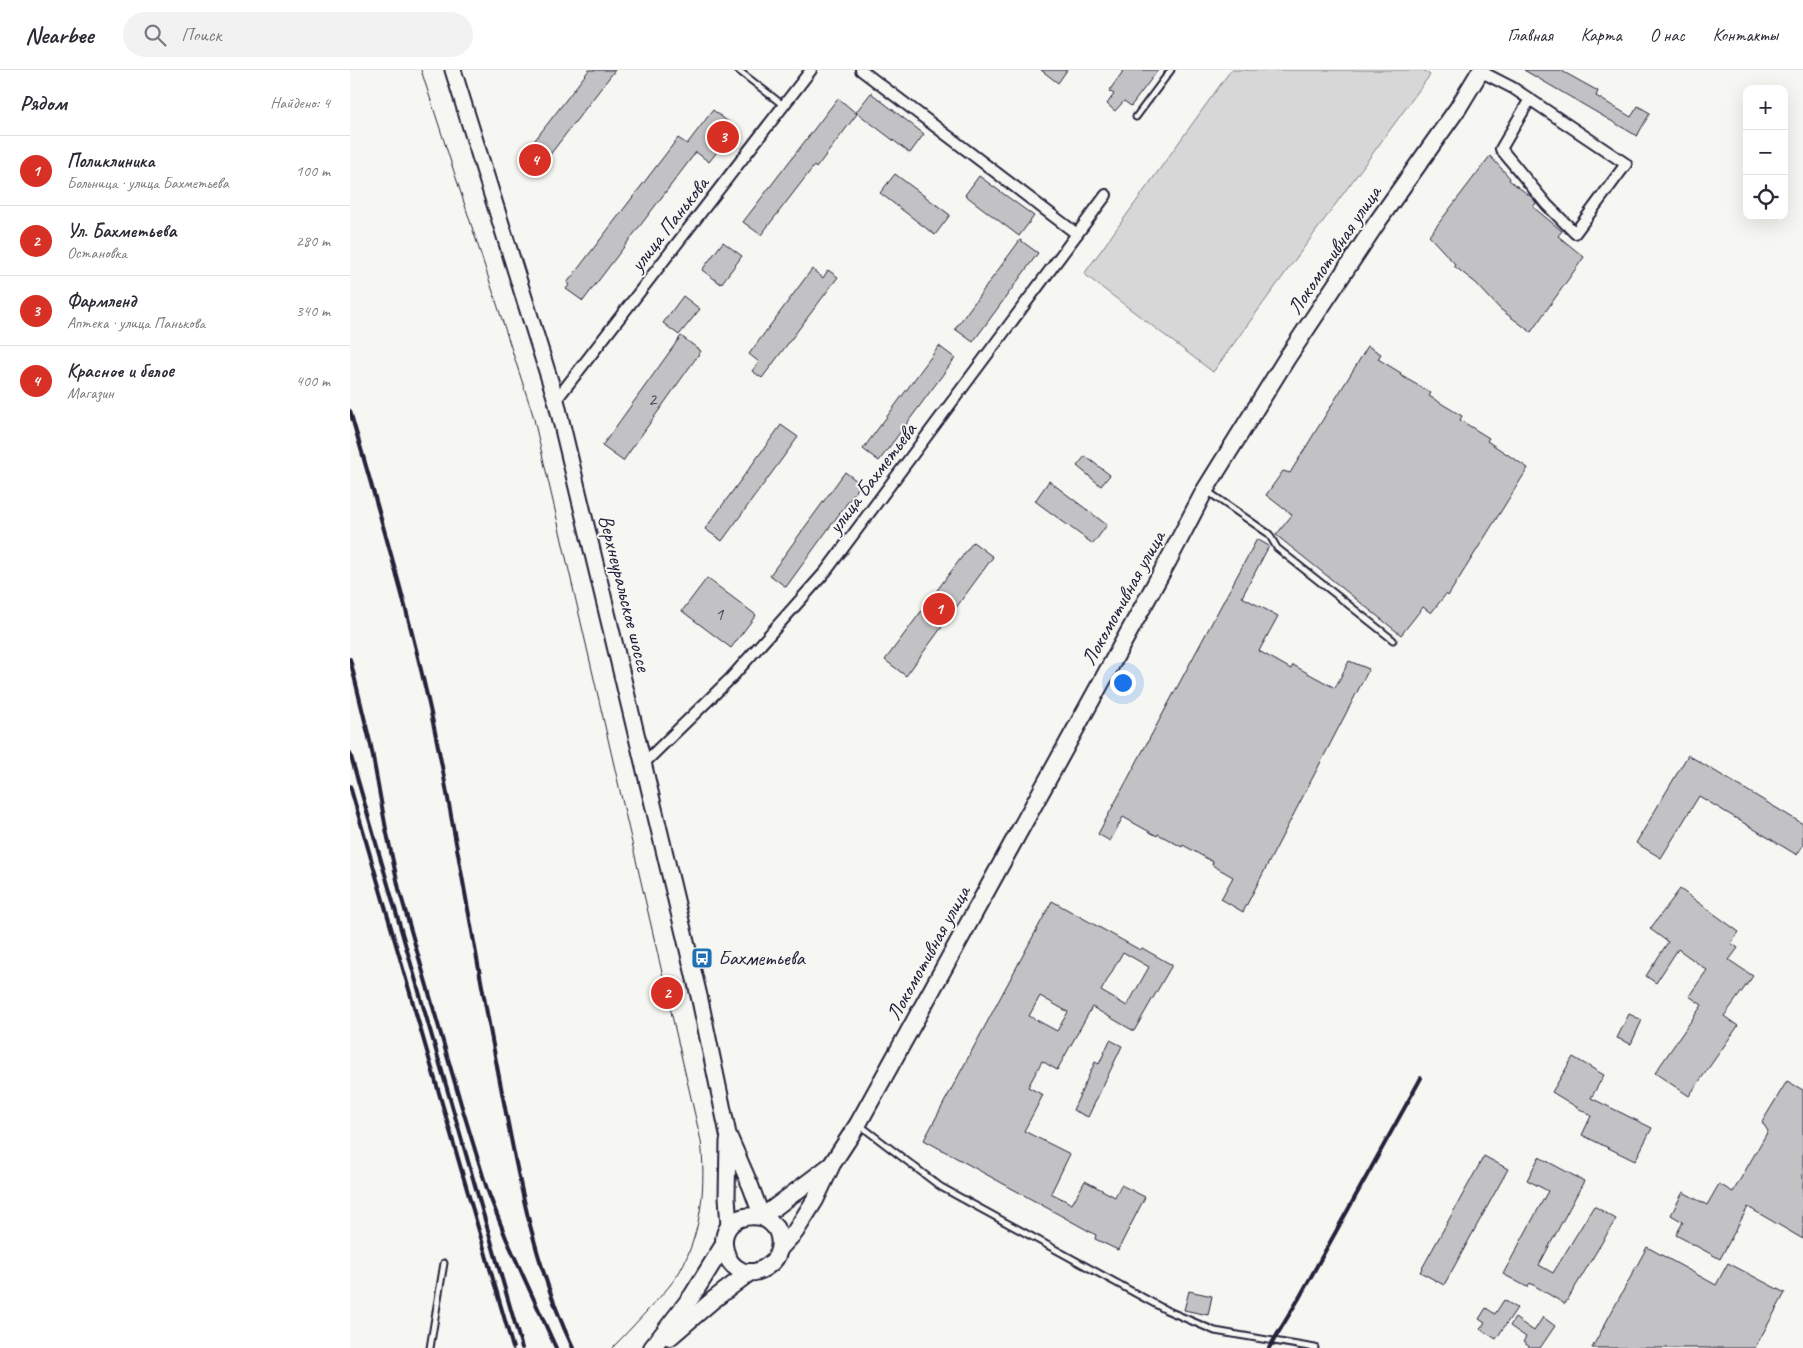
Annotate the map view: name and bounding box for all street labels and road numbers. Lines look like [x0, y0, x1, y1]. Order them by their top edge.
street label: улица Панькова [623, 170, 715, 278]
street label: Локомотивная улица [1281, 179, 1388, 319]
street label: улица Бахметьева [821, 416, 923, 540]
street label: Верхнеуральское шоссе [593, 512, 657, 675]
street label: Локомотивная улица [1075, 524, 1172, 670]
street label: Локомотивная улица [880, 879, 977, 1025]

